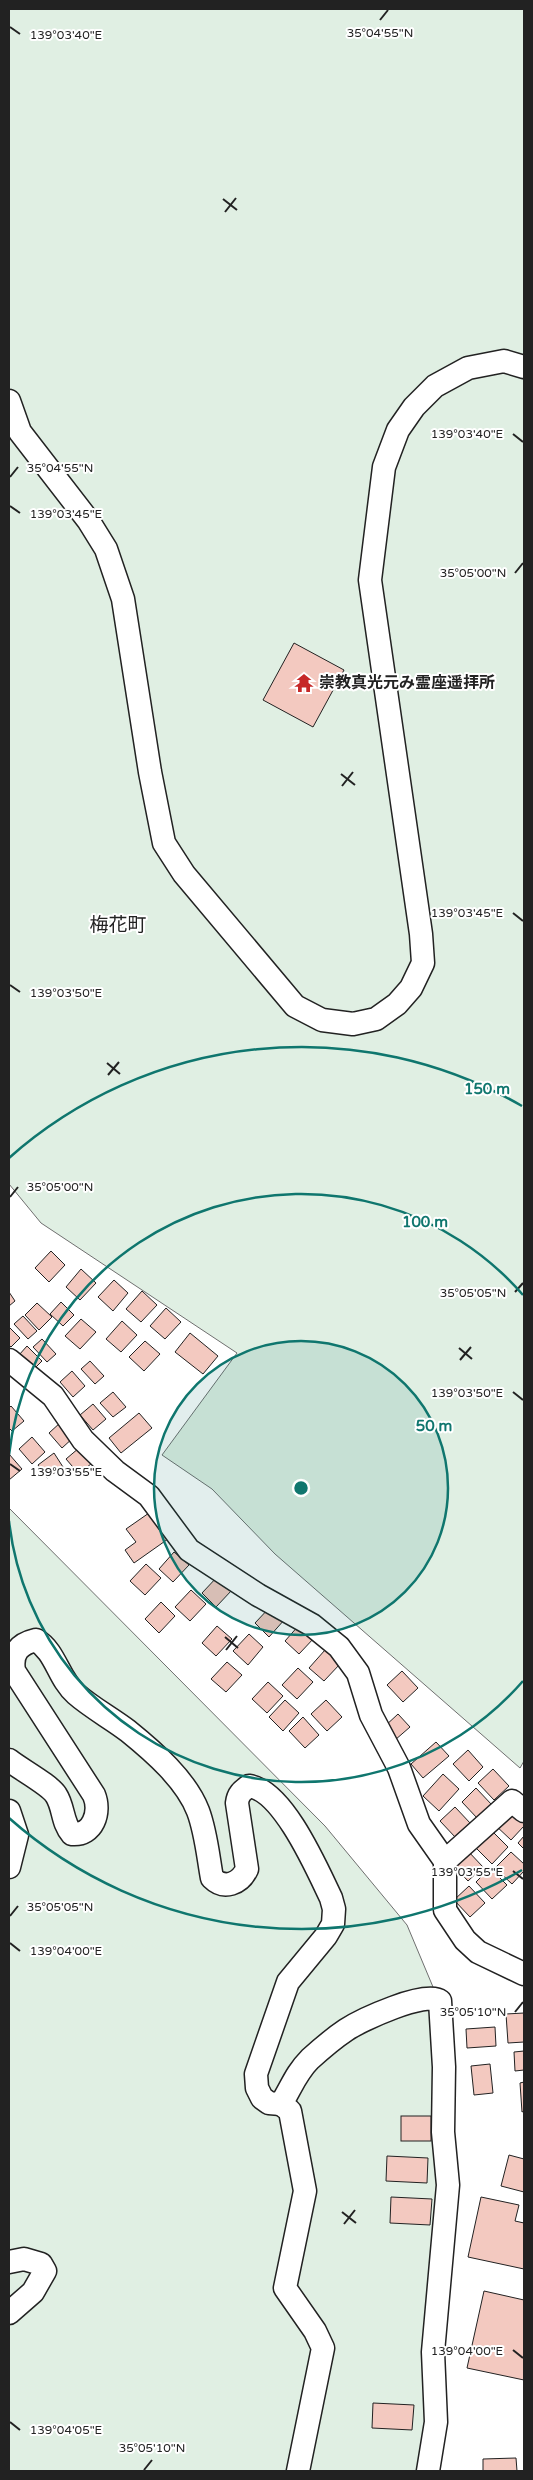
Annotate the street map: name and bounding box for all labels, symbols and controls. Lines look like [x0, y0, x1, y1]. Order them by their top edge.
text: 35°04'55"N [347, 26, 413, 40]
text: 139°03'40"E [30, 28, 103, 42]
text: 139°03'40"E [431, 427, 504, 441]
text: 35°04'55"N [27, 461, 93, 475]
text: 139°03'45"E [30, 507, 103, 521]
text: 35°05'00"N [440, 566, 506, 580]
temple icon: 崇教真光元み霊座遥拝所 [293, 672, 315, 694]
place label: 崇教真光元み霊座遥拝所 [319, 673, 495, 693]
text: 139°03'45"E [431, 906, 504, 920]
district label: 梅花町 [89, 914, 147, 936]
text: 139°03'50"E [30, 986, 103, 1000]
text: 150 m [464, 1080, 510, 1098]
text: 35°05'00"N [27, 1180, 93, 1194]
text: 100 m [402, 1213, 448, 1231]
text: 35°05'05"N [440, 1286, 506, 1300]
text: 139°03'50"E [431, 1386, 504, 1400]
text: 50 m [416, 1417, 452, 1435]
text: 139°03'55"E [30, 1465, 103, 1479]
centre of rings [292, 1479, 310, 1497]
text: 139°03'55"E [431, 1865, 504, 1879]
text: 35°05'05"N [27, 1900, 93, 1914]
text: 139°04'00"E [30, 1944, 103, 1958]
text: 35°05'10"N [440, 2005, 506, 2019]
text: 139°04'00"E [431, 2344, 504, 2358]
text: 139°04'05"E [30, 2423, 103, 2437]
text: 35°05'10"N [119, 2441, 185, 2455]

